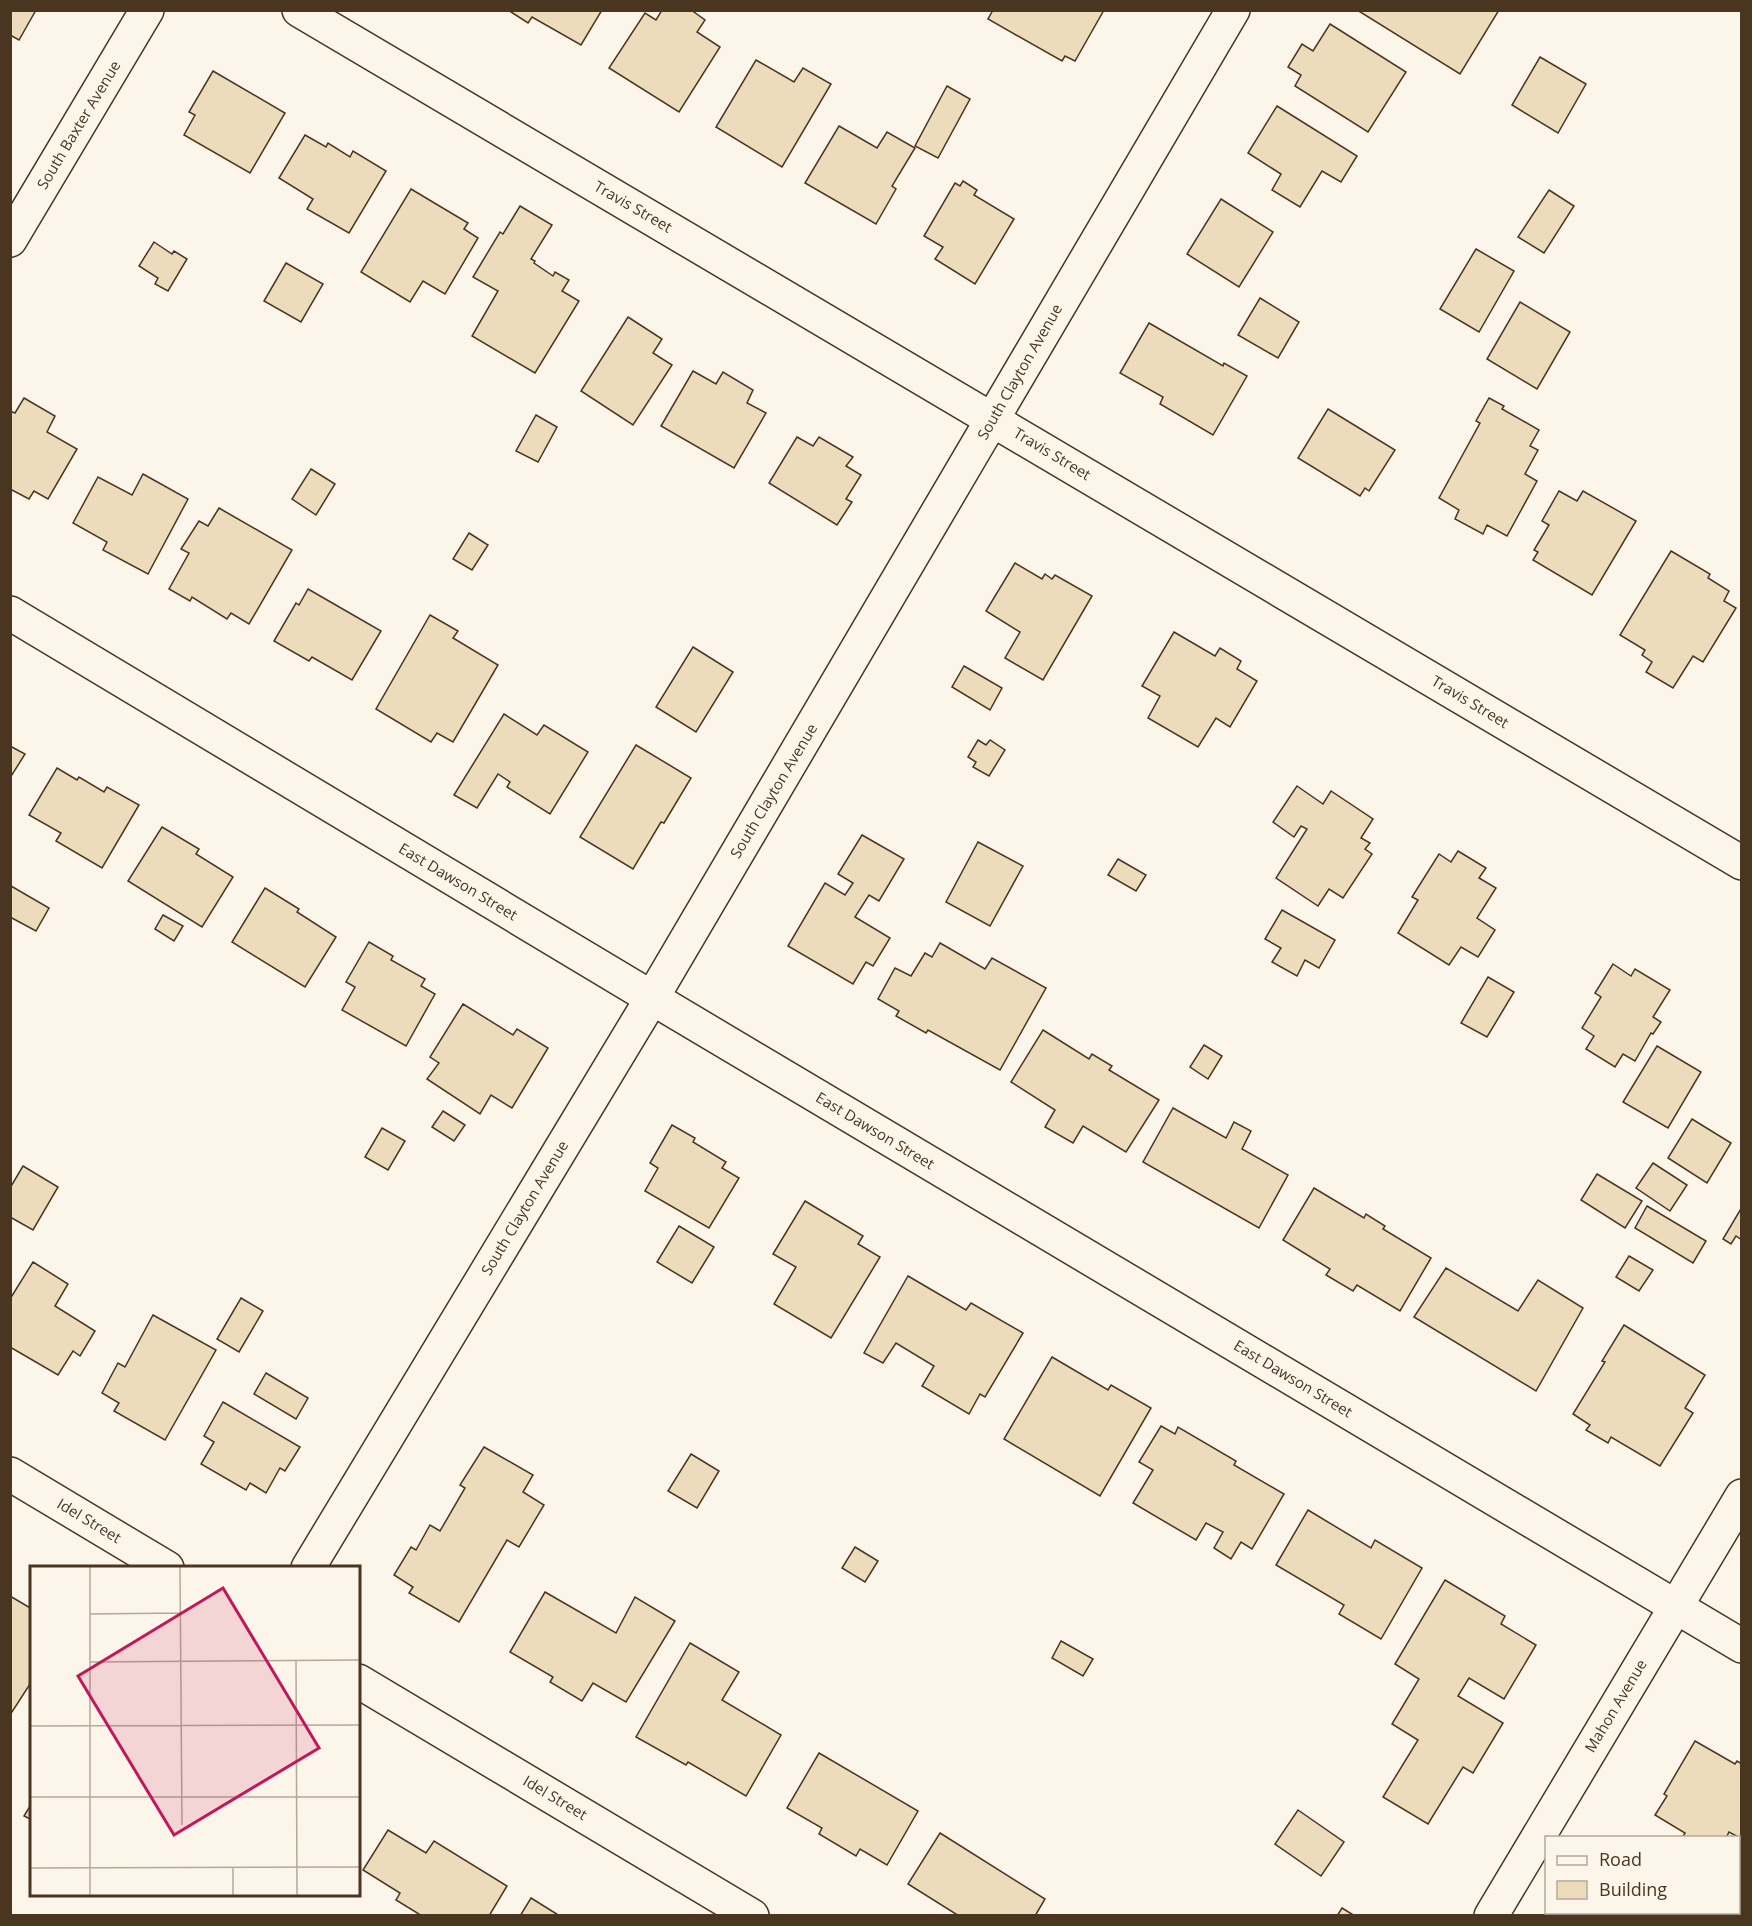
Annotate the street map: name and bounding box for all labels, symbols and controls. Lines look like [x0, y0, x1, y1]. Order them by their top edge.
street label: South Baxter Avenue [32, 56, 125, 193]
street label: Travis Street [591, 176, 676, 237]
street label: South Clayton Avenue [972, 300, 1066, 443]
street label: Travis Street [1010, 422, 1095, 484]
street label: Travis Street [1428, 670, 1513, 732]
street label: South Clayton Avenue [725, 719, 821, 861]
street label: East Dawson Street [395, 838, 522, 924]
street label: East Dawson Street [812, 1087, 939, 1173]
street label: South Clayton Avenue [476, 1136, 572, 1278]
street label: East Dawson Street [1230, 1335, 1357, 1421]
street label: Idel Street [54, 1493, 125, 1547]
inset map [30, 1566, 360, 1896]
street label: Mahon Avenue [1579, 1655, 1651, 1756]
street label: Idel Street [520, 1770, 591, 1824]
legend [1545, 1836, 1740, 1914]
text: Road [1599, 1847, 1642, 1871]
text: Building [1599, 1877, 1667, 1901]

